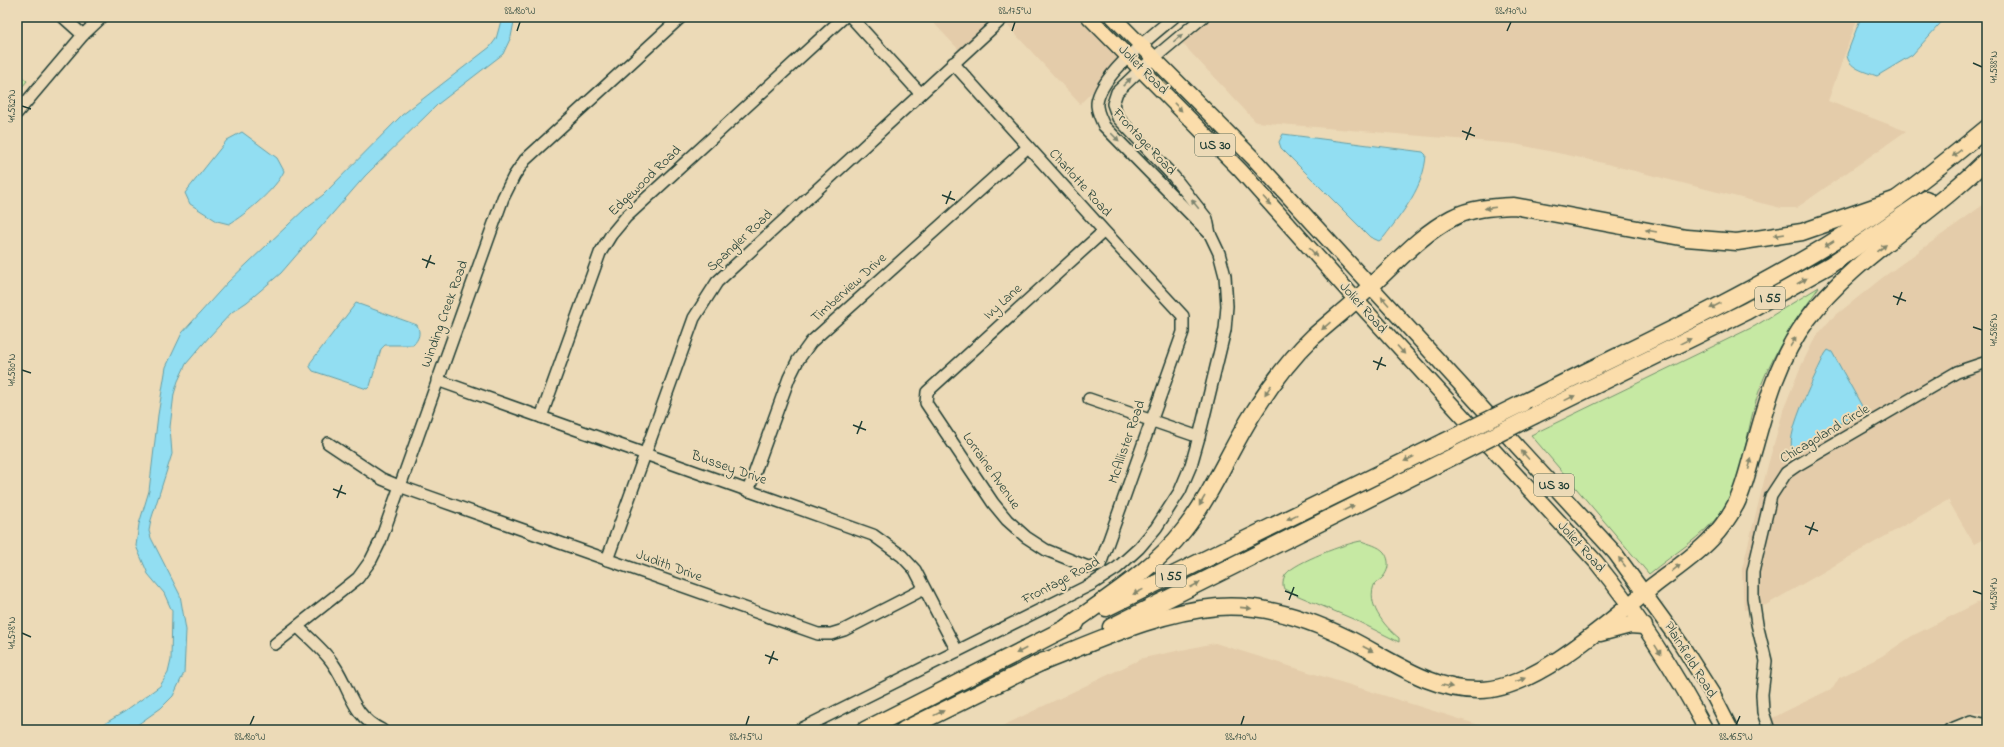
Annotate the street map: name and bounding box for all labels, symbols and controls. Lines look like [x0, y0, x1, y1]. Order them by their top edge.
text: 88.180°W [504, 4, 536, 19]
text: 88.175°W [999, 4, 1032, 19]
text: 88.170°W [1495, 4, 1527, 19]
one-way arrow [1172, 33, 1183, 42]
street label: Joliet Road [1113, 40, 1173, 100]
text: 41.588°N [1987, 51, 2002, 83]
one-way arrow [1122, 77, 1132, 87]
text: 41.582°N [5, 89, 20, 123]
one-way arrow [1174, 102, 1183, 112]
street label: Frontage Road [1106, 103, 1181, 181]
one-way arrow [1110, 132, 1120, 142]
road number: US 30 [1195, 134, 1235, 156]
street label: Edgewood Road [604, 141, 687, 222]
street label: Charlotte Road [1044, 144, 1116, 222]
one-way arrow [1951, 149, 1962, 157]
one-way arrow [1263, 196, 1272, 207]
one-way arrow [1191, 199, 1199, 210]
one-way arrow [1484, 204, 1496, 211]
street label: Spangler Road [702, 205, 779, 278]
one-way arrow [1645, 228, 1657, 234]
one-way arrow [1773, 232, 1786, 238]
one-way arrow [1824, 240, 1835, 248]
one-way arrow [1876, 244, 1887, 253]
one-way arrow [1308, 247, 1317, 257]
street label: Timberview Drive [806, 248, 892, 328]
street label: Winding Creek Road [416, 257, 475, 371]
street label: Joliet Road [1334, 277, 1392, 339]
street label: Ivy Lane [979, 278, 1028, 326]
one-way arrow [1796, 278, 1807, 284]
road number: I 55 [1755, 287, 1785, 309]
one-way arrow [1381, 296, 1390, 306]
one-way arrow [1709, 303, 1721, 309]
text: 41.586°N [1987, 313, 2002, 346]
one-way arrow [1321, 321, 1331, 330]
one-way arrow [1789, 337, 1797, 347]
one-way arrow [1681, 338, 1692, 344]
one-way arrow [1396, 344, 1405, 355]
text: 41.580°N [5, 353, 20, 386]
one-way arrow [1265, 384, 1272, 395]
one-way arrow [1564, 395, 1575, 401]
street label: McAllister Road [1103, 397, 1151, 487]
street label: Chicagoland Circle [1776, 399, 1875, 470]
street label: Lorraine Avenue [957, 428, 1026, 514]
street label: Bussey Drive [687, 445, 770, 492]
one-way arrow [1521, 449, 1530, 460]
one-way arrow [1403, 456, 1415, 462]
one-way arrow [1747, 457, 1753, 469]
road number: US 30 [1534, 474, 1574, 496]
one-way arrow [1199, 496, 1206, 507]
one-way arrow [1343, 505, 1354, 511]
one-way arrow [1286, 513, 1298, 520]
street label: Joliet Road [1552, 516, 1610, 578]
street label: Judith Drive [633, 544, 706, 588]
street label: Frontage Road [1018, 552, 1104, 612]
one-way arrow [1618, 556, 1626, 567]
one-way arrow [1670, 564, 1681, 573]
road number: I 55 [1156, 565, 1186, 587]
text: 41.584°N [1987, 578, 2002, 610]
one-way arrow [1189, 581, 1200, 588]
one-way arrow [1132, 589, 1143, 596]
one-way arrow [1240, 605, 1252, 611]
text: 41.578°N [5, 617, 20, 649]
street label: Plainfield Road [1658, 618, 1722, 702]
one-way arrow [1655, 644, 1662, 656]
one-way arrow [1362, 646, 1374, 653]
one-way arrow [1016, 647, 1027, 654]
one-way arrow [1514, 676, 1526, 682]
one-way arrow [1441, 684, 1454, 690]
one-way arrow [933, 710, 945, 716]
text: 88.180°W [234, 730, 266, 745]
text: 88.175°W [730, 730, 763, 745]
text: 88.170°W [1225, 730, 1257, 745]
text: 88.165°W [1719, 730, 1753, 745]

